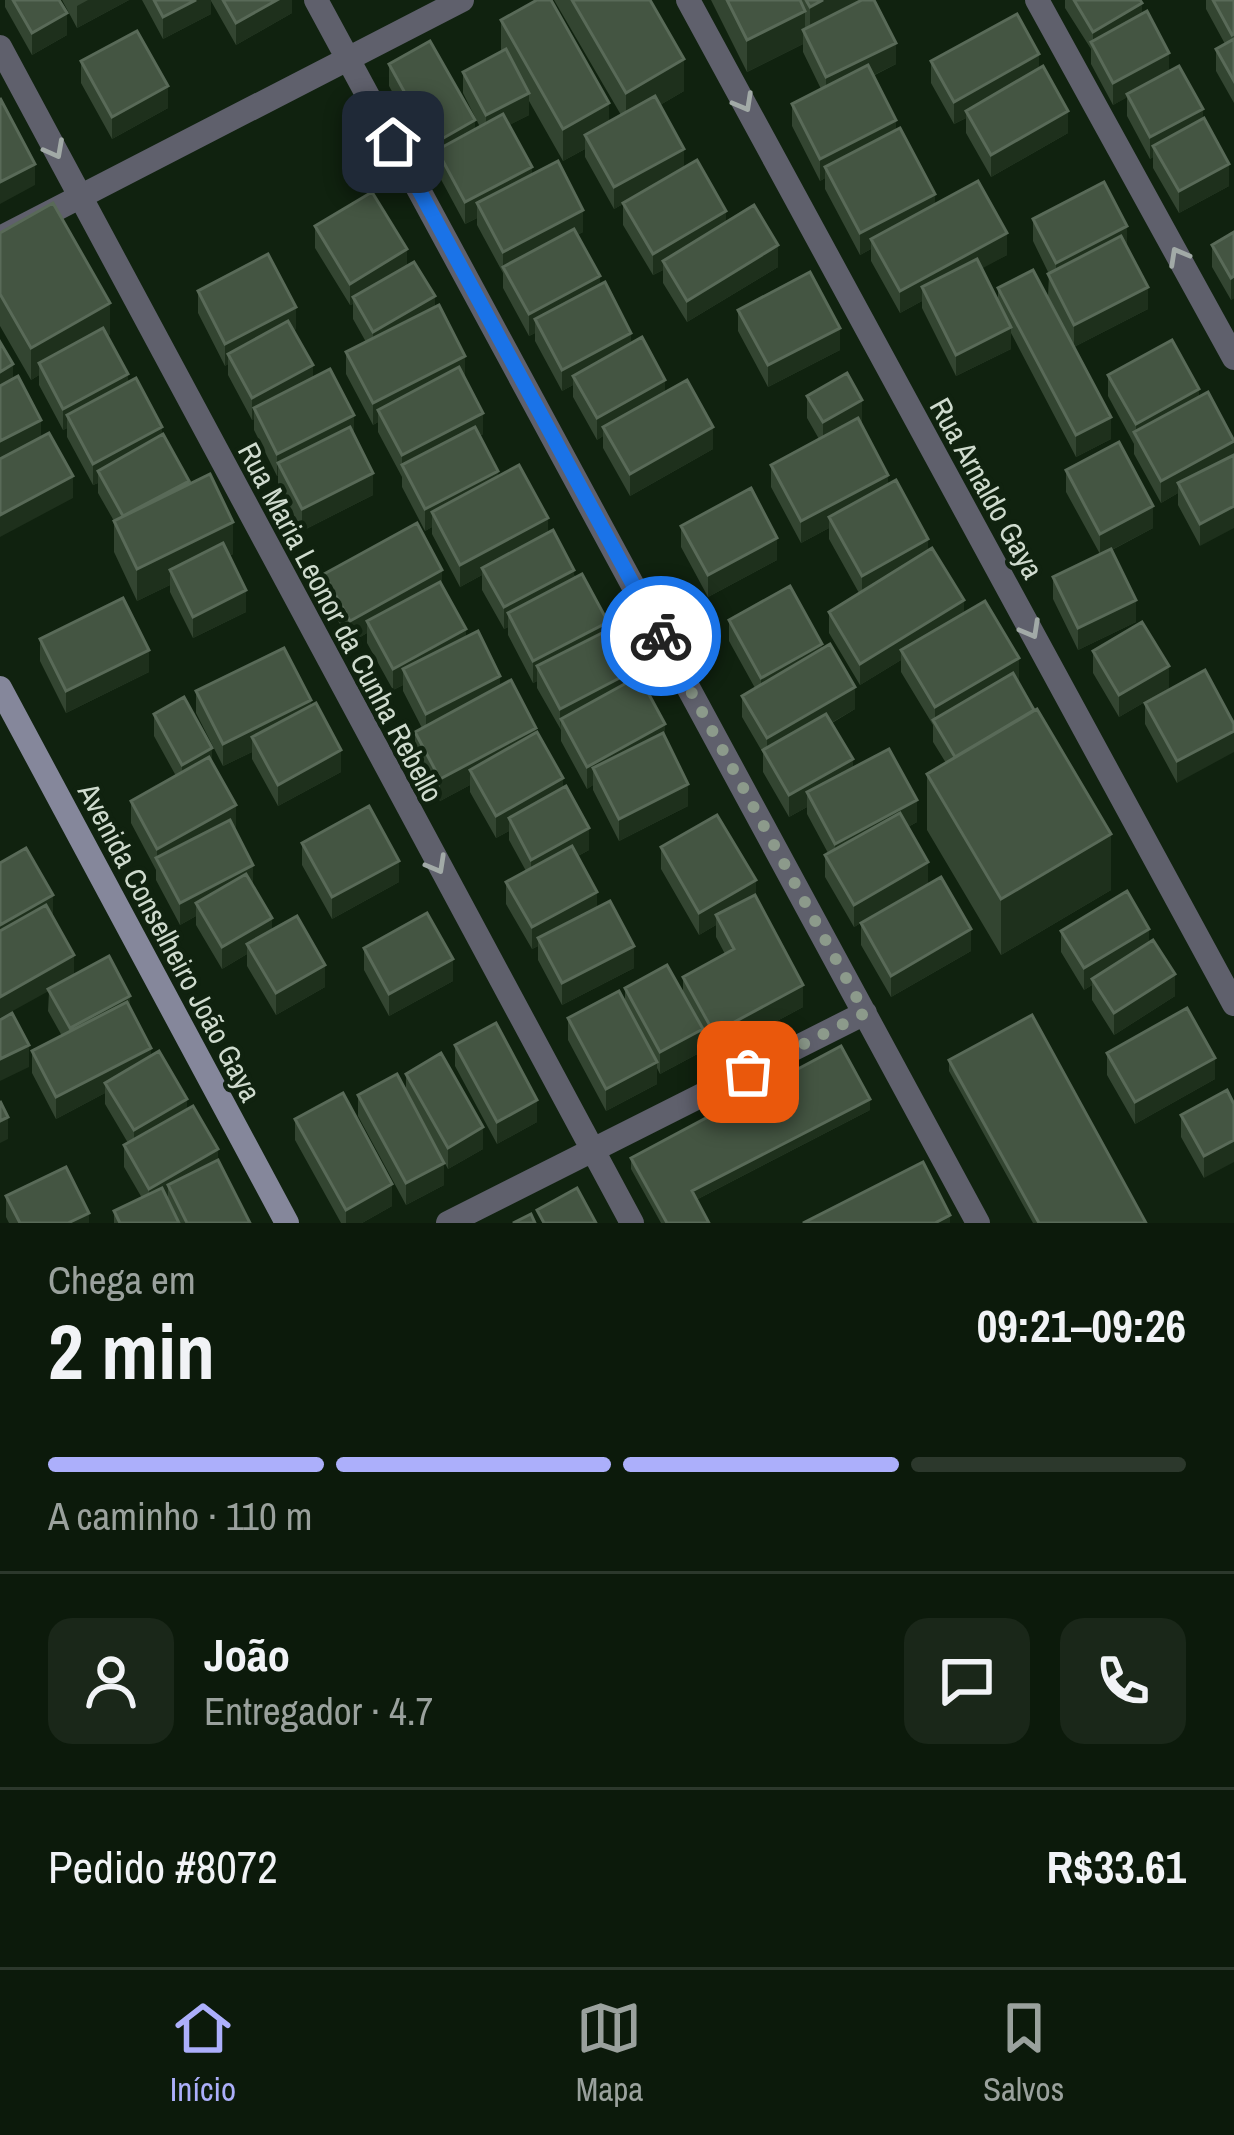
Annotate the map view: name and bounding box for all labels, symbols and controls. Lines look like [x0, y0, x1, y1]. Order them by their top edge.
one-way arrow [730, 90, 753, 111]
pin [342, 91, 444, 193]
icon: home [360, 109, 426, 175]
one-way arrow [41, 138, 64, 159]
one-way arrow [1169, 247, 1192, 268]
street label: Rua Arnaldo Gaya [921, 390, 1053, 586]
street label: Rua Maria Leonor da Cunha Rebello [229, 435, 453, 809]
courier [601, 576, 721, 696]
icon: bike [628, 603, 694, 669]
one-way arrow [1017, 617, 1040, 638]
street label: Avenida Conselheiro João Gaya [69, 775, 271, 1108]
one-way arrow [423, 852, 446, 873]
pin [697, 1021, 799, 1123]
icon: bag [715, 1039, 781, 1105]
text: Chega em [48, 1254, 196, 1306]
text: 09:21–09:26 [977, 1295, 1186, 1356]
text: 2 min [48, 1298, 215, 1403]
text: A caminho · 110 m [48, 1490, 312, 1542]
button: person [48, 1618, 174, 1744]
button: chat [904, 1618, 1030, 1744]
button: phone [1060, 1618, 1186, 1744]
text: João [204, 1624, 290, 1685]
text: Entregador · 4.7 [204, 1685, 433, 1737]
text: Pedido #8072 [48, 1836, 278, 1897]
text: R$33.61 [1046, 1836, 1186, 1897]
tab: Início [170, 1995, 236, 2111]
tab: Mapa [576, 1995, 643, 2111]
tab: Salvos [983, 1995, 1064, 2111]

